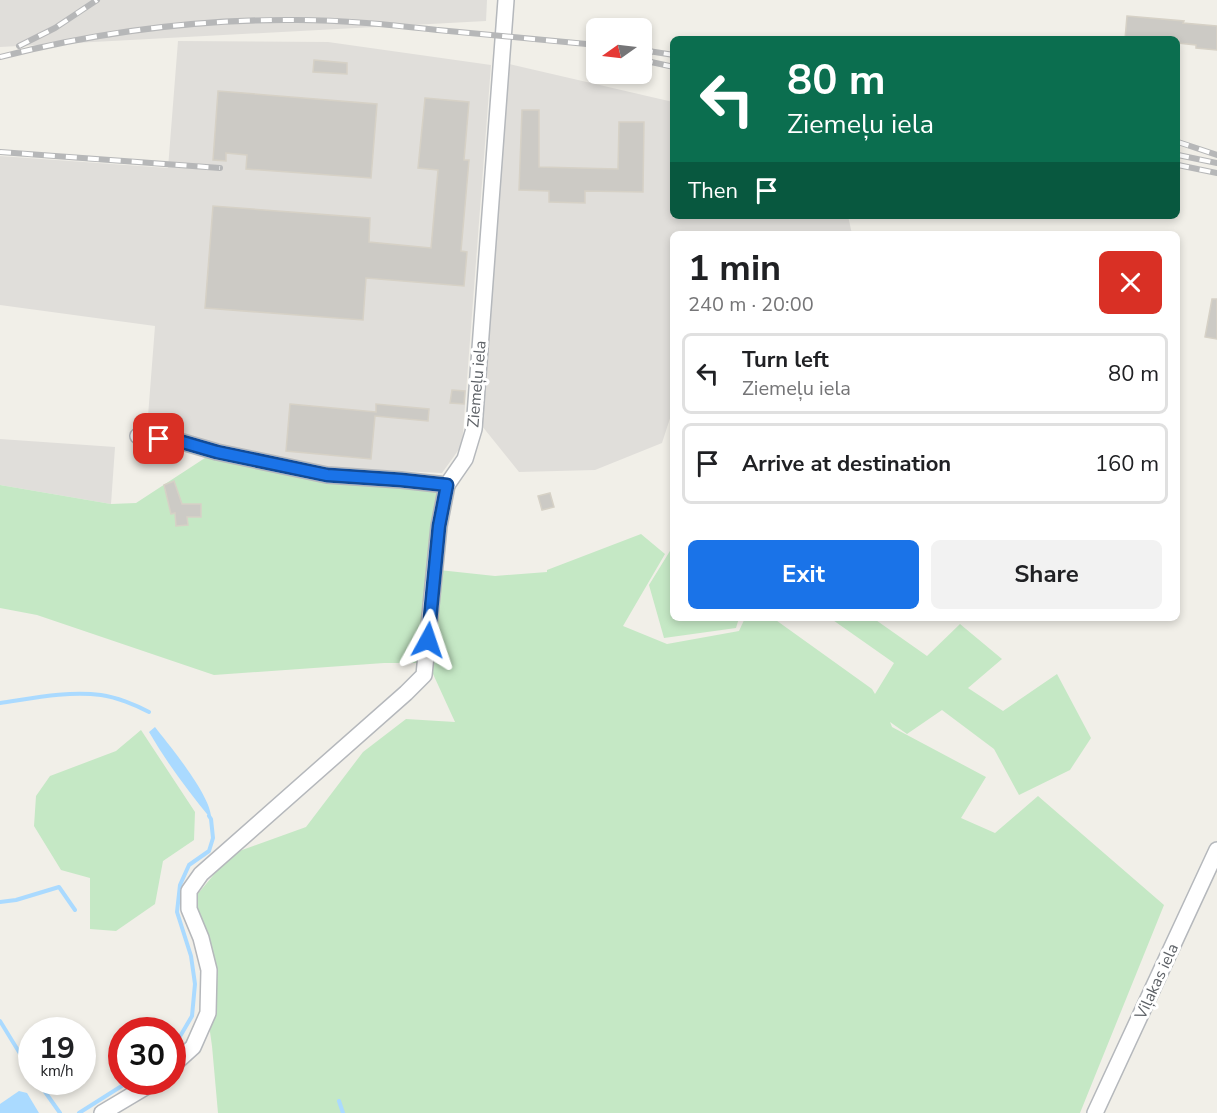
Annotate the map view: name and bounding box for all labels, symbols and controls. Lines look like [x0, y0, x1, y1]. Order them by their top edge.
north arrow [586, 18, 652, 84]
map controls [586, 18, 652, 84]
text: 80 m [787, 52, 886, 109]
icon: left [688, 60, 766, 138]
text: Ziemeļu iela [787, 106, 934, 143]
icon: arrive [750, 174, 783, 207]
text: Then [688, 176, 738, 206]
text: 1 min [688, 244, 781, 293]
button: close [1099, 251, 1162, 314]
text: 240 m · 20:00 [688, 291, 814, 318]
street label: Ziemeļu iela [462, 340, 492, 428]
text: Turn left [742, 345, 829, 375]
icon: left [691, 357, 724, 390]
text: 80 m [1108, 359, 1159, 389]
text: Ziemeļu iela [742, 375, 851, 402]
pin [133, 413, 184, 464]
icon: arrive [142, 422, 175, 455]
icon: arrive [691, 447, 724, 480]
text: Arrive at destination [742, 449, 951, 479]
text: 160 m [1095, 449, 1159, 479]
button: Exit [688, 540, 919, 609]
button: Share [931, 540, 1162, 609]
position arrow [396, 608, 460, 672]
street label: Viļakas iela [1129, 940, 1184, 1024]
speed limit sign: 30 [108, 1017, 186, 1095]
text: 19 [39, 1028, 75, 1069]
text: km/h [40, 1061, 74, 1081]

